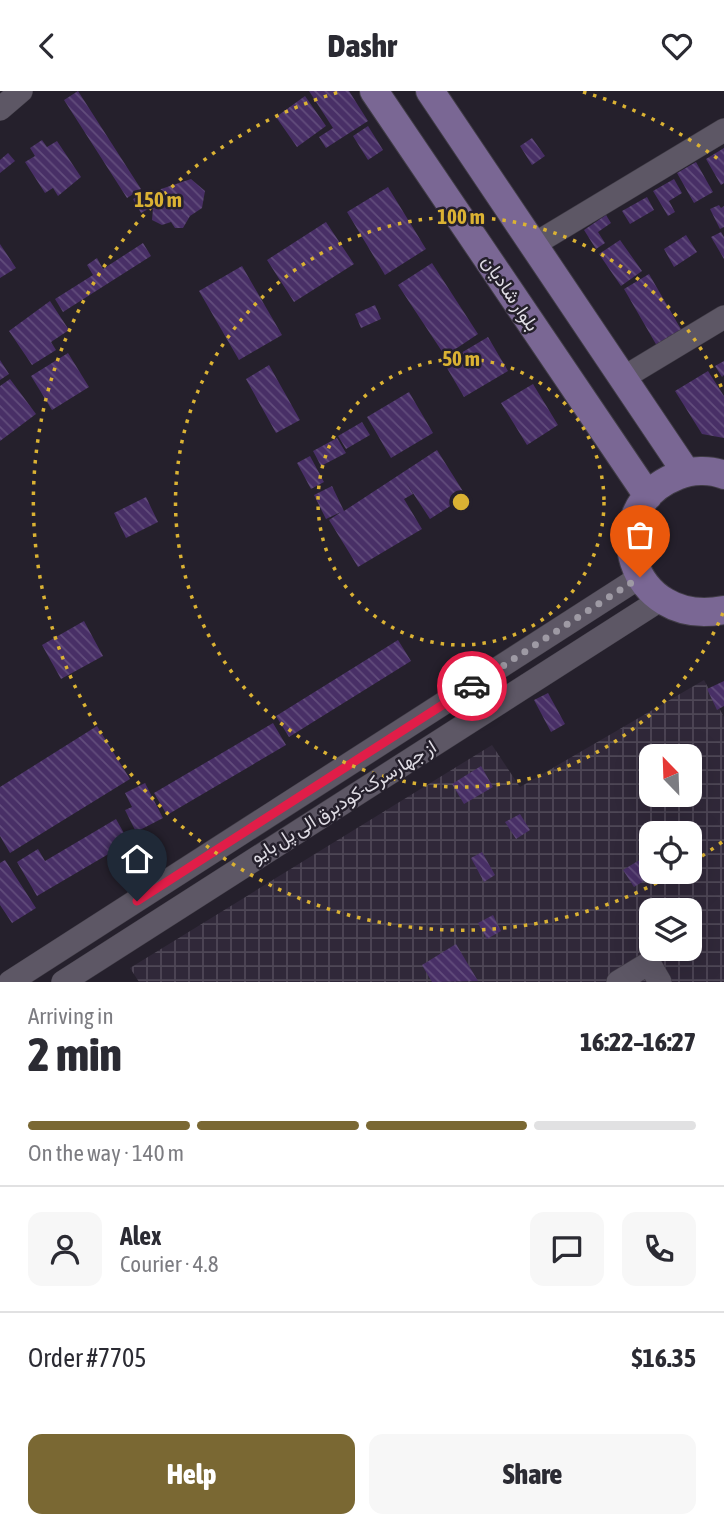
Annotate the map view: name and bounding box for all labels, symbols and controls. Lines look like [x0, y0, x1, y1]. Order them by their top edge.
icon: back [28, 27, 66, 65]
text: Dashr [327, 27, 397, 64]
icon: heart [658, 27, 696, 65]
text: 150 m [134, 187, 182, 211]
text: 100 m [437, 204, 485, 228]
street label: بلوار شادیان [477, 251, 544, 336]
text: 50 m [442, 346, 480, 370]
centre of rings [449, 490, 473, 514]
pin [610, 505, 670, 577]
icon: bag [621, 516, 659, 554]
courier [437, 651, 507, 721]
icon: car [453, 667, 491, 705]
street label: از جهارسرک-کودبرق الی پل بایو [246, 735, 441, 870]
north arrow [639, 744, 702, 807]
map controls [639, 744, 702, 961]
button: locate [639, 821, 702, 884]
pin [107, 829, 167, 901]
icon: home [118, 840, 156, 878]
button: layers [639, 898, 702, 961]
text: Arriving in [28, 1003, 114, 1029]
text: 16:22–16:27 [580, 1027, 696, 1057]
text: 2 min [28, 1028, 122, 1081]
text: On the way · 140 m [28, 1140, 184, 1166]
button: person [28, 1212, 102, 1286]
button: chat [530, 1212, 604, 1286]
button: phone [622, 1212, 696, 1286]
text: Alex [120, 1221, 161, 1251]
text: Courier · 4.8 [120, 1251, 219, 1277]
text: Order #7705 [28, 1343, 147, 1373]
text: $16.35 [632, 1343, 696, 1373]
button: Help [28, 1434, 355, 1514]
button: Share [369, 1434, 696, 1514]

